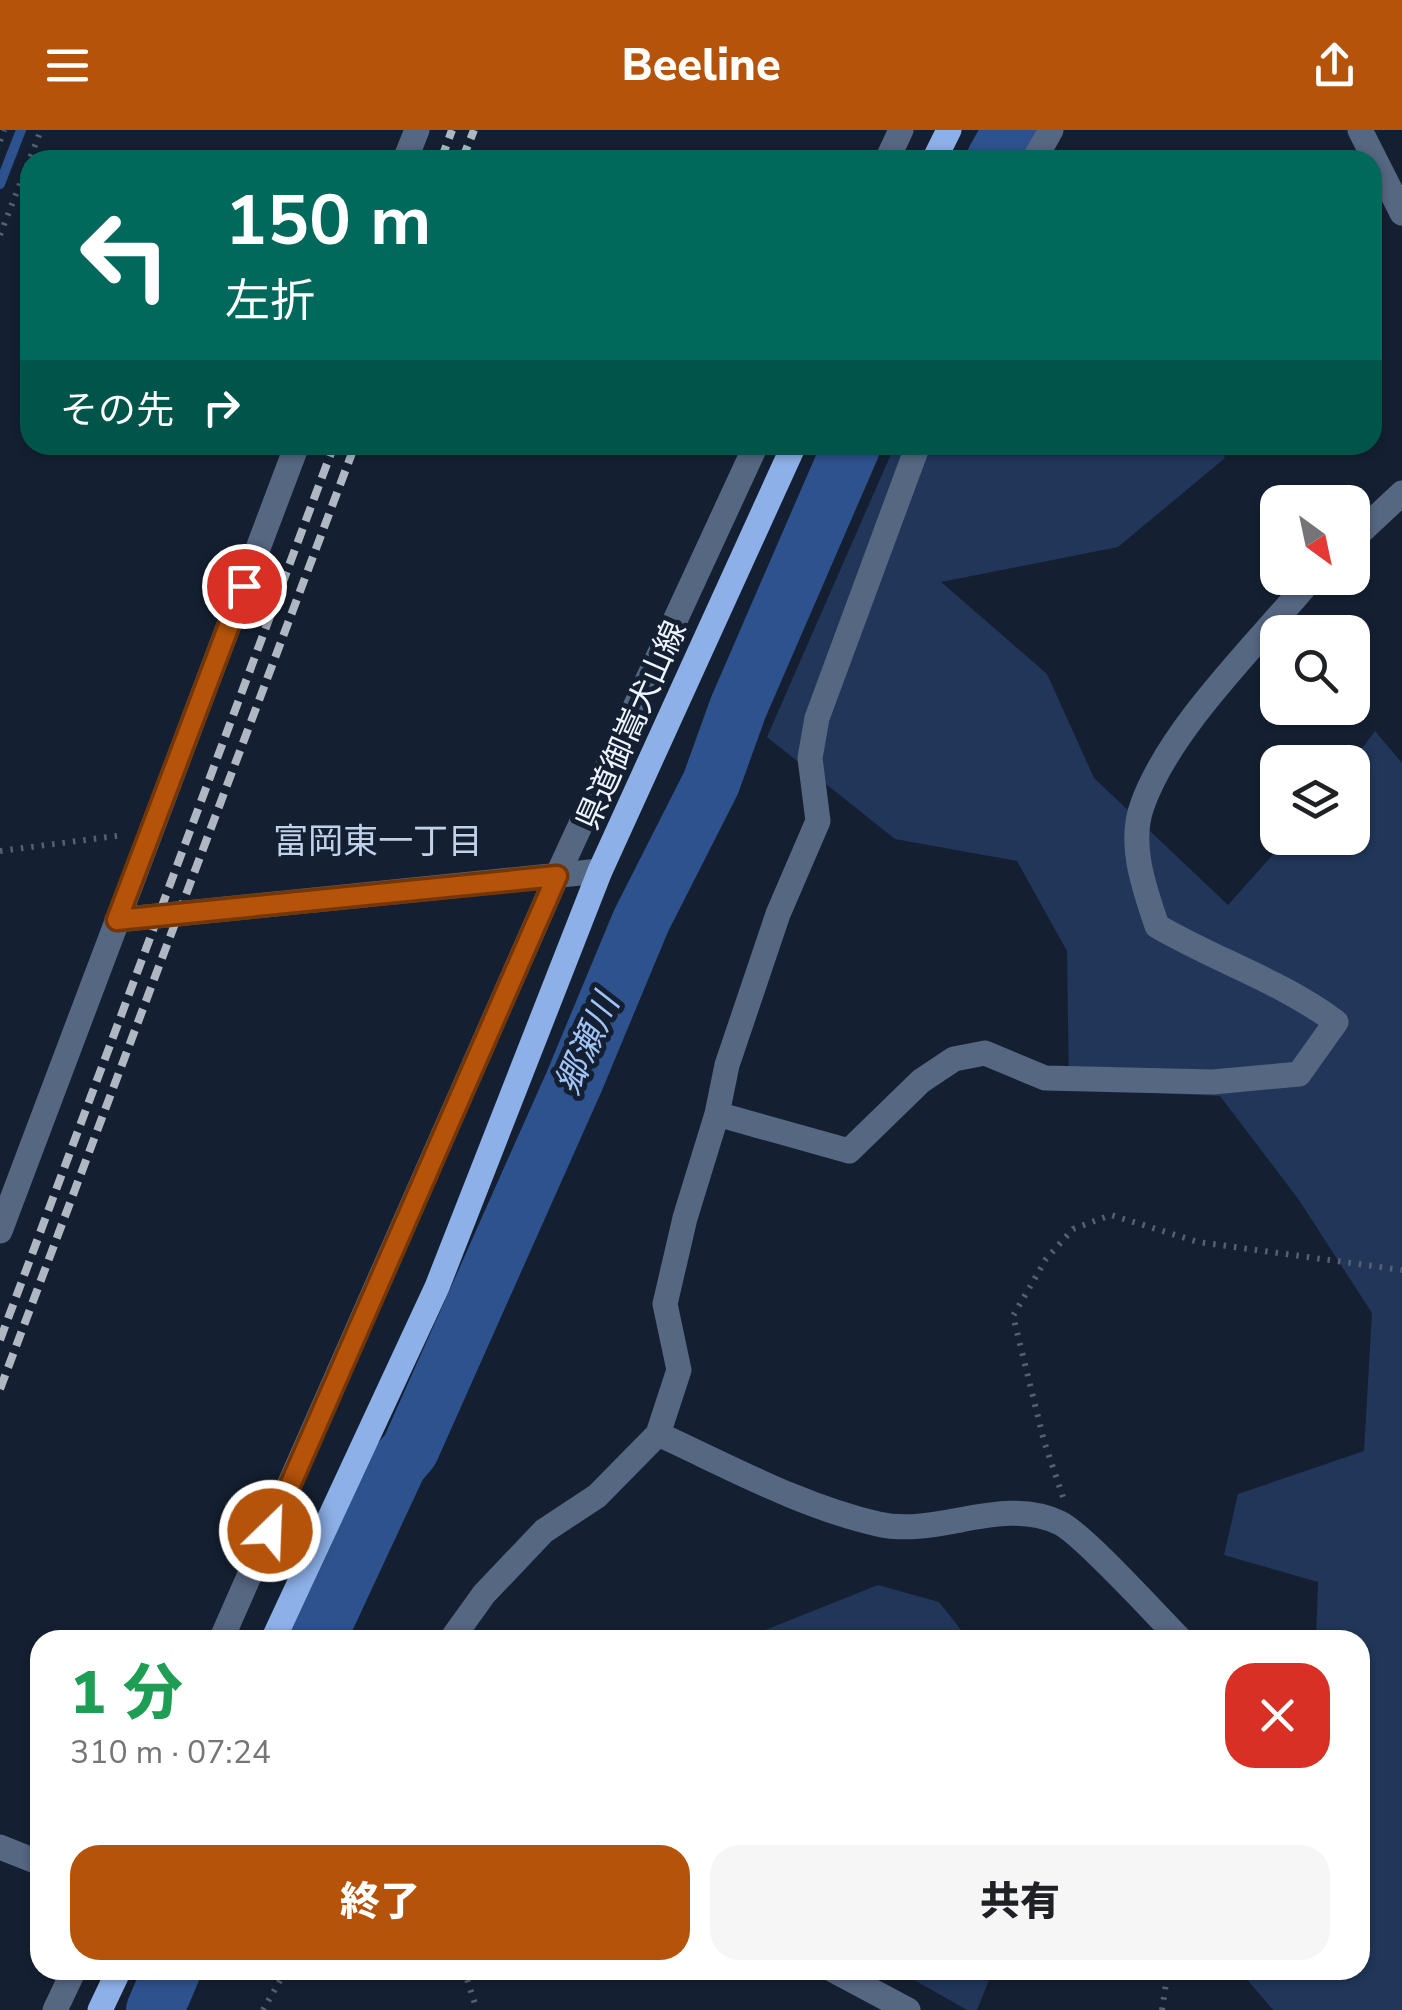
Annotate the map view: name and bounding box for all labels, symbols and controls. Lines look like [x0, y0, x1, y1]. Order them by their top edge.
text: Beeline [621, 35, 781, 96]
icon: menu [40, 38, 95, 93]
icon: share [1307, 38, 1362, 93]
text: 150 m [225, 173, 431, 269]
icon: left [60, 190, 190, 320]
text: 左折 [225, 271, 315, 332]
icon: right [194, 380, 249, 435]
text: その先 [60, 385, 174, 436]
north arrow [1260, 485, 1370, 595]
map controls [1260, 485, 1370, 855]
pin [202, 544, 287, 629]
icon: arrive [217, 559, 272, 614]
street label: 県道御嵩犬山線 [566, 614, 697, 836]
button: search [1260, 615, 1370, 725]
button: layers [1260, 745, 1370, 855]
district label: 富岡東一丁目 [273, 818, 483, 865]
water label: 郷瀬川 [545, 983, 632, 1102]
position arrow [218, 1479, 322, 1583]
text: 1 分 [70, 1652, 183, 1734]
button: close [1225, 1663, 1330, 1768]
text: 310 m · 07:24 [70, 1731, 271, 1774]
button: 終了 [70, 1845, 690, 1960]
button: 共有 [710, 1845, 1330, 1960]

